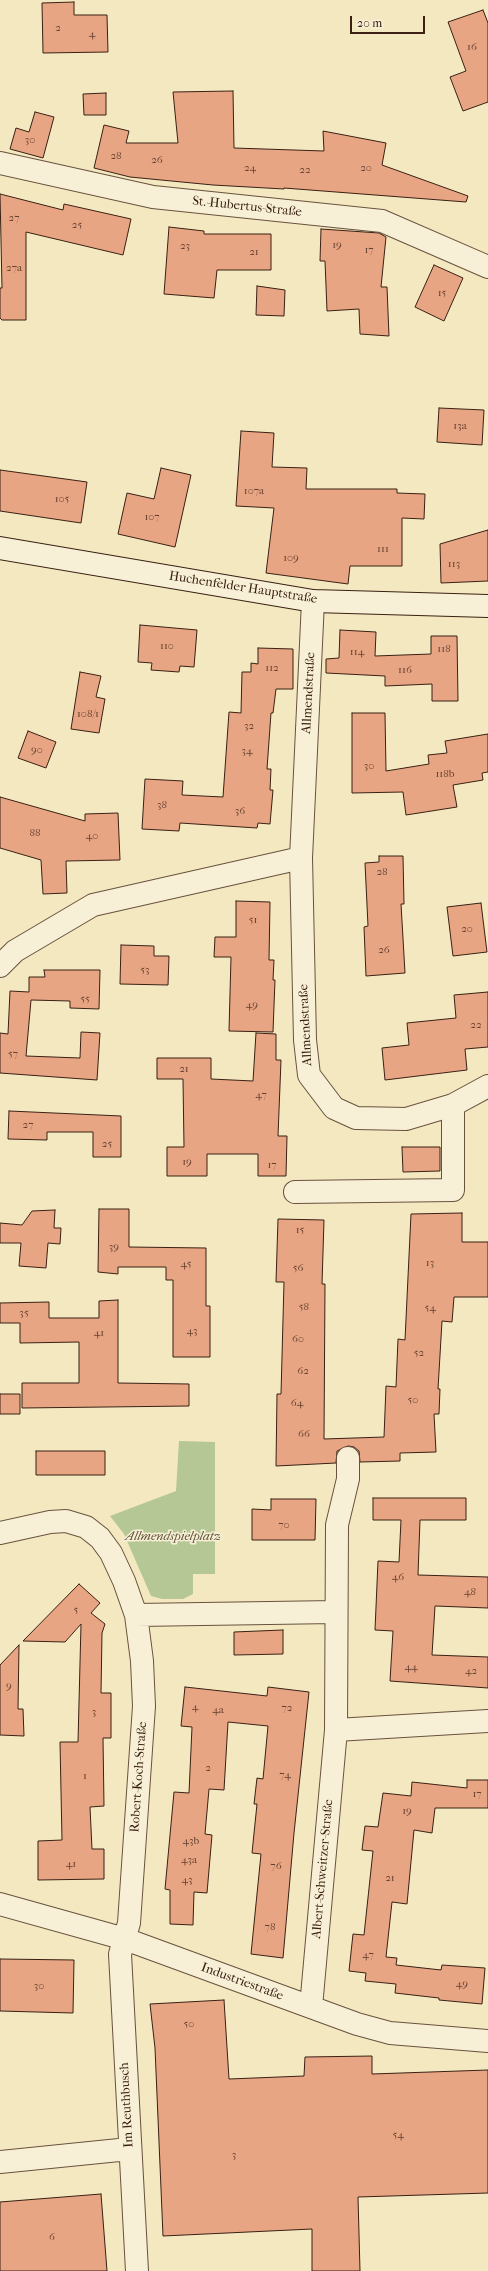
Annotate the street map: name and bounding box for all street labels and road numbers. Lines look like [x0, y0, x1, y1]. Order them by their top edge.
street label: St.-Hubertus-Straße [191, 193, 303, 221]
street label: Huchenfelder Hauptstraße [168, 569, 318, 607]
street label: Allmendstraße [299, 652, 319, 734]
street label: Allmendstraße [296, 984, 316, 1066]
street label: Robert-Koch-Straße [127, 1721, 151, 1833]
street label: Albert-Schweitzer-Straße [309, 1799, 337, 1939]
street label: Industriestraße [199, 1960, 285, 2004]
street label: Im Reuthbusch [117, 2062, 137, 2148]

